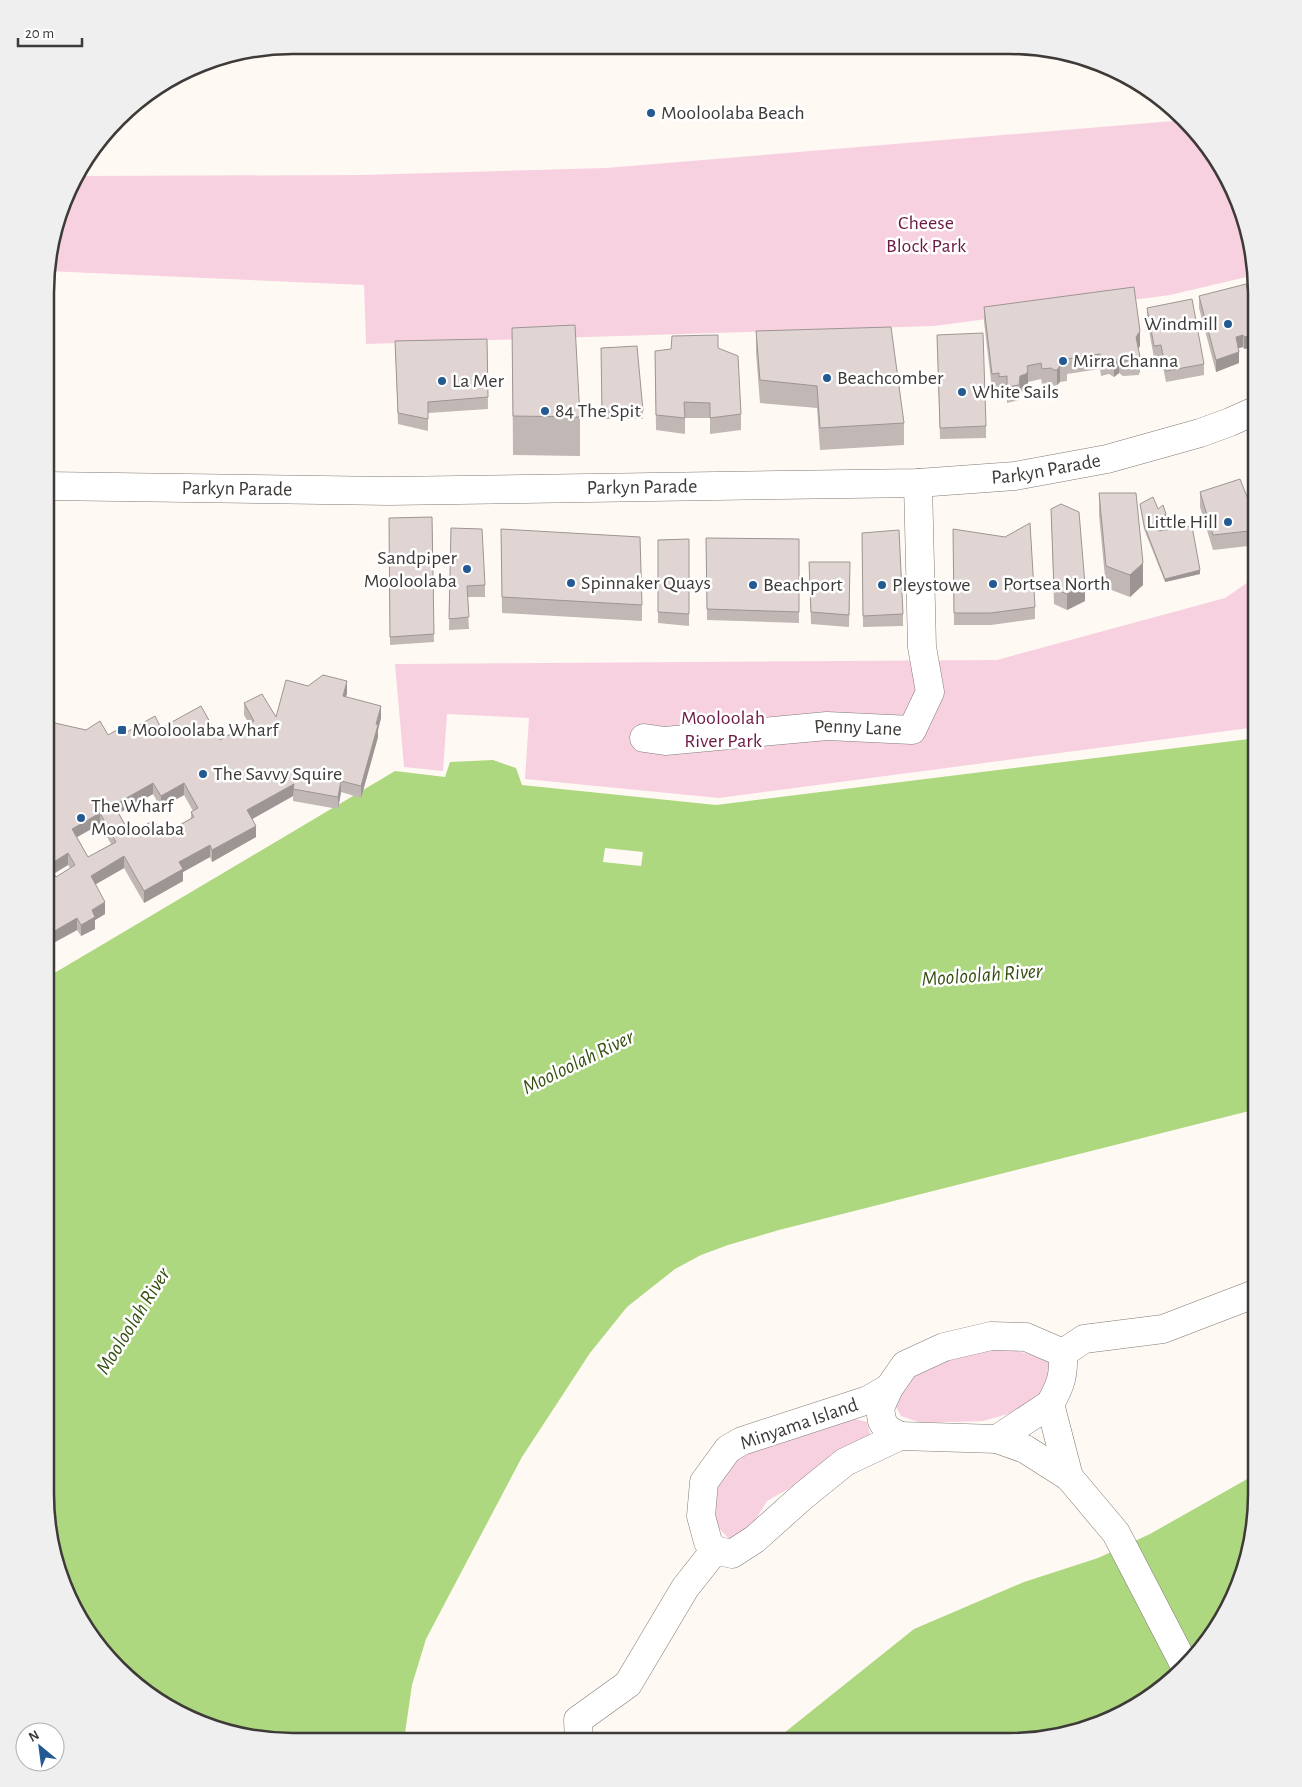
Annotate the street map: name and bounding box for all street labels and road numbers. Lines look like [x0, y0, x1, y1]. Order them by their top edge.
street label: Parkyn Parade [991, 450, 1102, 488]
street label: Parkyn Parade [586, 476, 697, 498]
street label: Parkyn Parade [181, 478, 293, 500]
street label: Penny Lane [813, 716, 902, 740]
street label: Minyama Island [737, 1394, 861, 1454]

